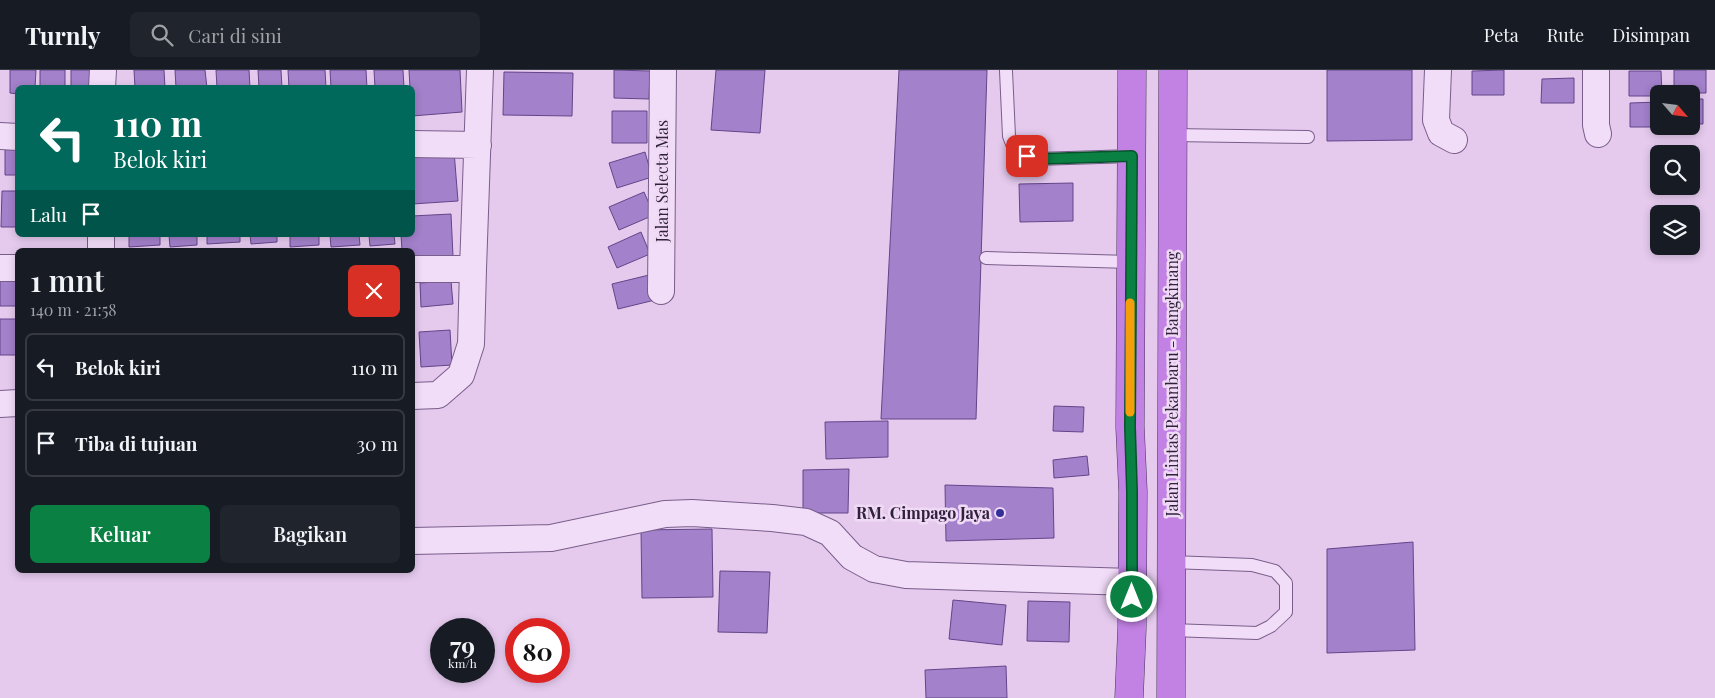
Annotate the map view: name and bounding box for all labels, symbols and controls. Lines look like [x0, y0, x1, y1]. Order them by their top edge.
search box [130, 12, 480, 57]
text: Turnly [25, 19, 100, 51]
icon: search [148, 21, 176, 49]
text: Cari di sini [188, 22, 282, 48]
text: Peta [1484, 23, 1519, 47]
text: Rute [1547, 23, 1584, 47]
text: Disimpan [1612, 23, 1690, 47]
north arrow [1650, 85, 1700, 135]
map controls [1650, 85, 1700, 255]
text: 110 m [113, 99, 202, 146]
icon: left [30, 105, 95, 170]
street label: Jalan Selecta Mas [651, 120, 672, 243]
pin [1006, 135, 1048, 177]
icon: arrive [1013, 142, 1041, 170]
text: Belok kiri [113, 144, 207, 174]
button: search [1650, 145, 1700, 195]
icon: arrive [77, 200, 105, 228]
text: Lalu [30, 201, 67, 227]
button: layers [1650, 205, 1700, 255]
street label: Jalan Lintas Pekanbaru - Bangkinang [1161, 251, 1182, 517]
text: 1 mnt [30, 260, 104, 300]
button: close [348, 265, 400, 317]
text: 140 m · 21:58 [30, 299, 117, 320]
icon: left [32, 353, 60, 381]
text: Belok kiri [75, 354, 161, 380]
text: 110 m [351, 354, 398, 380]
icon: arrive [32, 429, 60, 457]
text: Tiba di tujuan [75, 430, 197, 456]
text: 30 m [356, 430, 398, 456]
place label: RM. Cimpago Jaya [856, 502, 991, 523]
button: Keluar [30, 505, 210, 563]
button: Bagikan [220, 505, 400, 563]
marker: RM. Cimpago Jaya [994, 507, 1006, 519]
position arrow [1105, 570, 1157, 622]
speed limit sign: 80 [505, 618, 570, 683]
text: 79 [450, 628, 475, 661]
text: km/h [448, 655, 477, 671]

